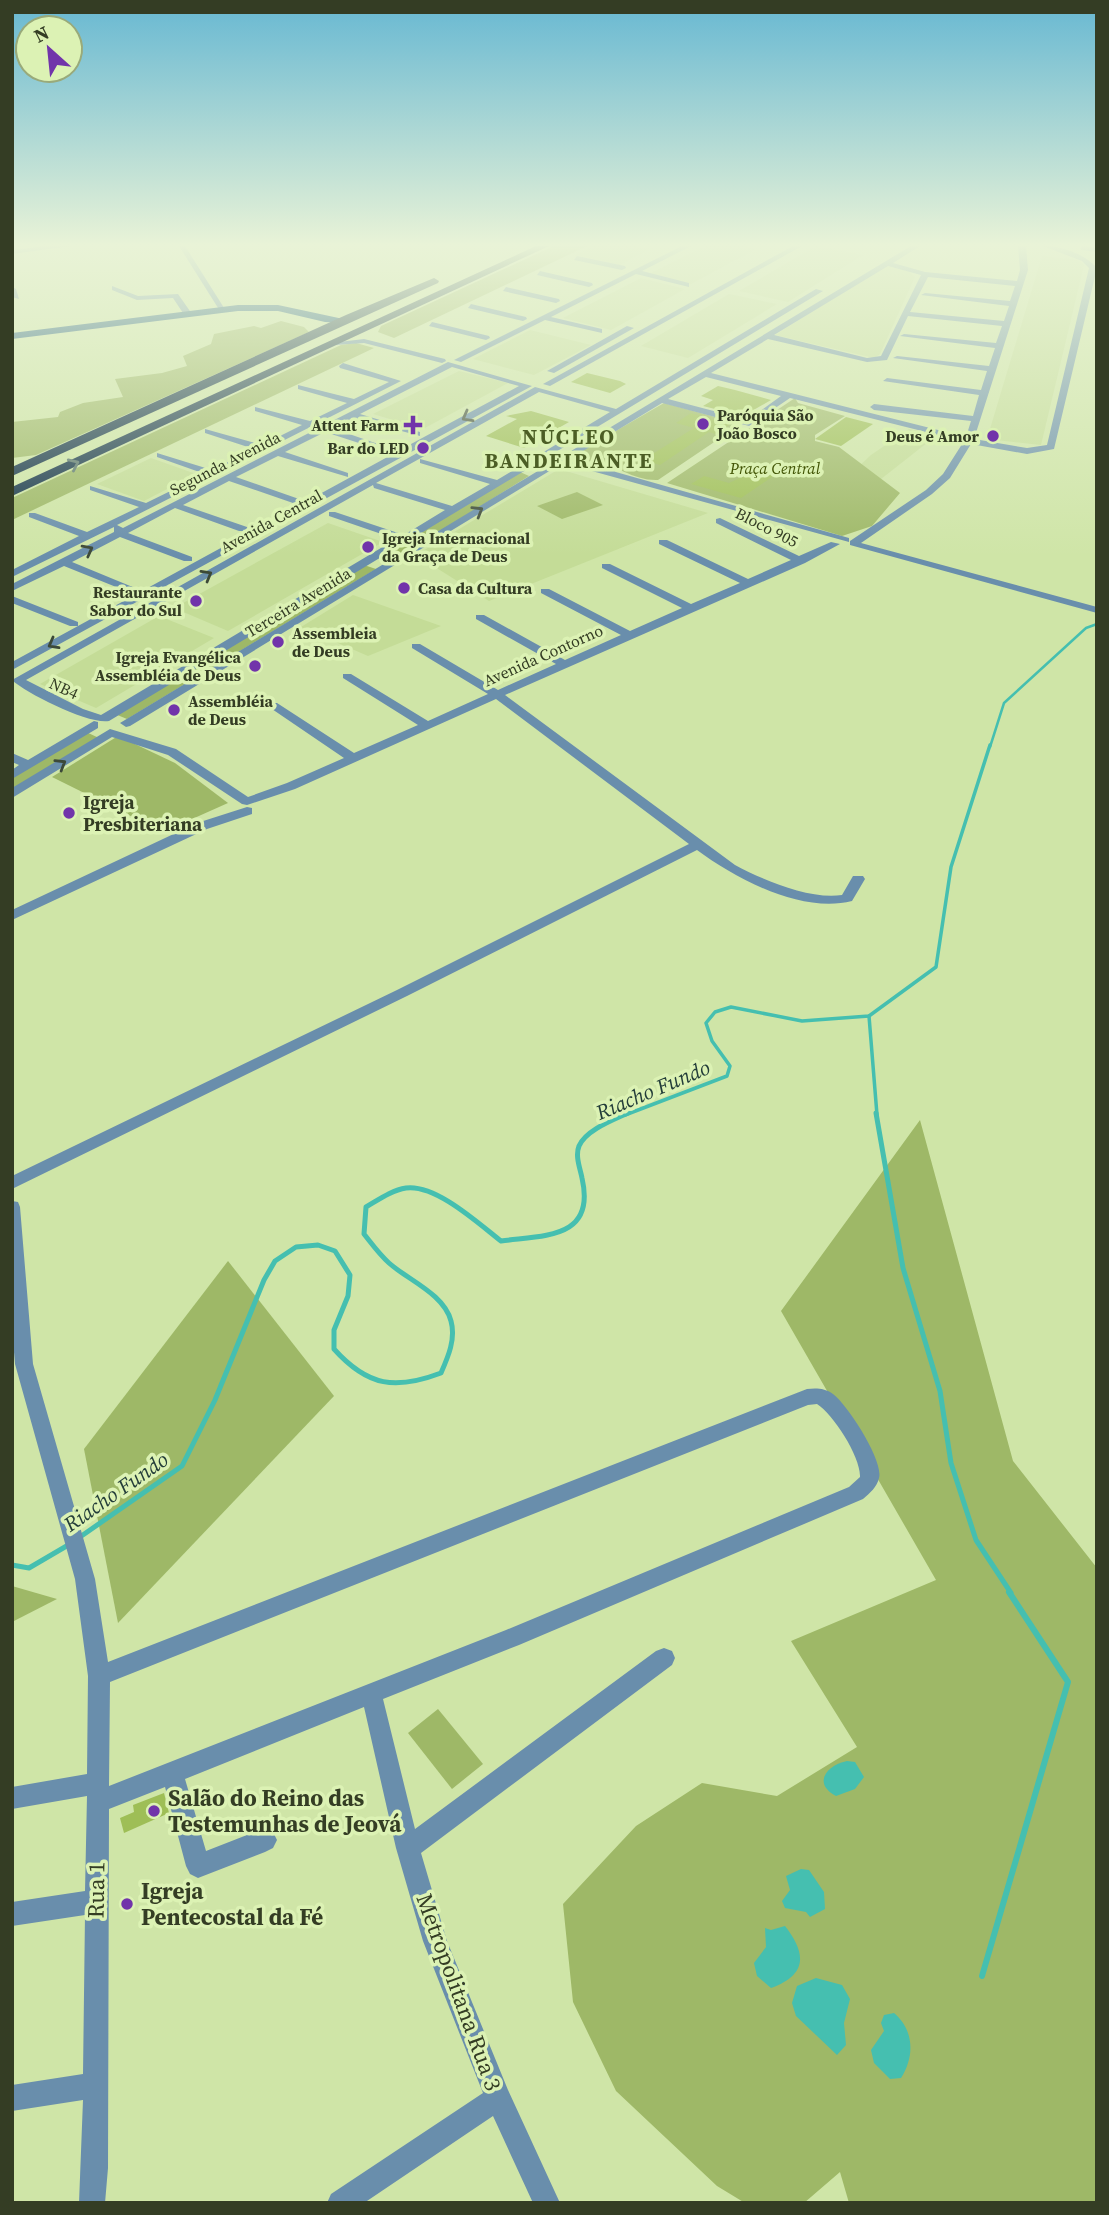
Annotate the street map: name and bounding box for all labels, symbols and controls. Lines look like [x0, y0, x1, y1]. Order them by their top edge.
north arrow [14, 14, 84, 84]
text: N [29, 19, 53, 49]
place label: Paróquia São João Bosco [716, 404, 814, 444]
one-way arrow [462, 409, 475, 422]
place label: Attent Farm [311, 414, 399, 436]
marker: Paróquia São João Bosco [695, 416, 711, 432]
marker: Attent Farm [405, 417, 421, 433]
district label: NÚCLEO BANDEIRANTE [485, 422, 653, 475]
street label: Segunda Avenida [166, 425, 285, 500]
place label: Deus é Amor [885, 425, 980, 447]
marker: Deus é Amor [985, 428, 1001, 444]
place label: Bar do LED [327, 437, 409, 459]
marker: Bar do LED [415, 440, 431, 456]
park label: Praça Central [729, 457, 821, 479]
one-way arrow [67, 458, 79, 472]
street label: Avenida Central [216, 484, 326, 558]
street label: Bloco 905 [732, 502, 802, 552]
one-way arrow [471, 506, 484, 519]
place label: Igreja Internacional da Graça de Deus [382, 527, 530, 567]
marker: Igreja Internacional da Graça de Deus [360, 539, 376, 555]
one-way arrow [81, 545, 93, 558]
street label: Terceira Avenida [241, 561, 356, 642]
one-way arrow [200, 570, 213, 583]
place label: Casa da Cultura [418, 577, 533, 599]
marker: Casa da Cultura [396, 580, 412, 596]
place label: Restaurante Sabor do Sul [90, 581, 182, 621]
marker: Restaurante Sabor do Sul [188, 593, 204, 609]
street label: Avenida Contorno [480, 619, 606, 691]
place label: Assembleia de Deus [292, 622, 377, 662]
marker: Assembleia de Deus [270, 634, 286, 650]
one-way arrow [48, 636, 60, 649]
place label: Igreja Evangélica Assembléia de Deus [95, 646, 241, 686]
marker: Igreja Evangélica Assembléia de Deus [247, 658, 263, 674]
street label: NB4 [46, 672, 82, 704]
place label: Assembléia de Deus [188, 690, 273, 730]
marker: Assembléia de Deus [166, 702, 182, 718]
one-way arrow [54, 760, 67, 773]
place label: Igreja Presbiteriana [83, 789, 203, 837]
marker: Igreja Presbiteriana [61, 805, 77, 821]
water label: Riacho Fundo [590, 1052, 714, 1127]
water label: Riacho Fundo [57, 1445, 174, 1539]
place label: Salão do Reino das Testemunhas de Jeová [168, 1782, 402, 1840]
marker: Salão do Reino das Testemunhas de Jeová [146, 1803, 162, 1819]
street label: Rua 1 [80, 1861, 112, 1919]
place label: Igreja Pentecostal da Fé [141, 1875, 323, 1933]
street label: Metropolitana Rua 3 [408, 1889, 510, 2095]
marker: Igreja Pentecostal da Fé [119, 1896, 135, 1912]

